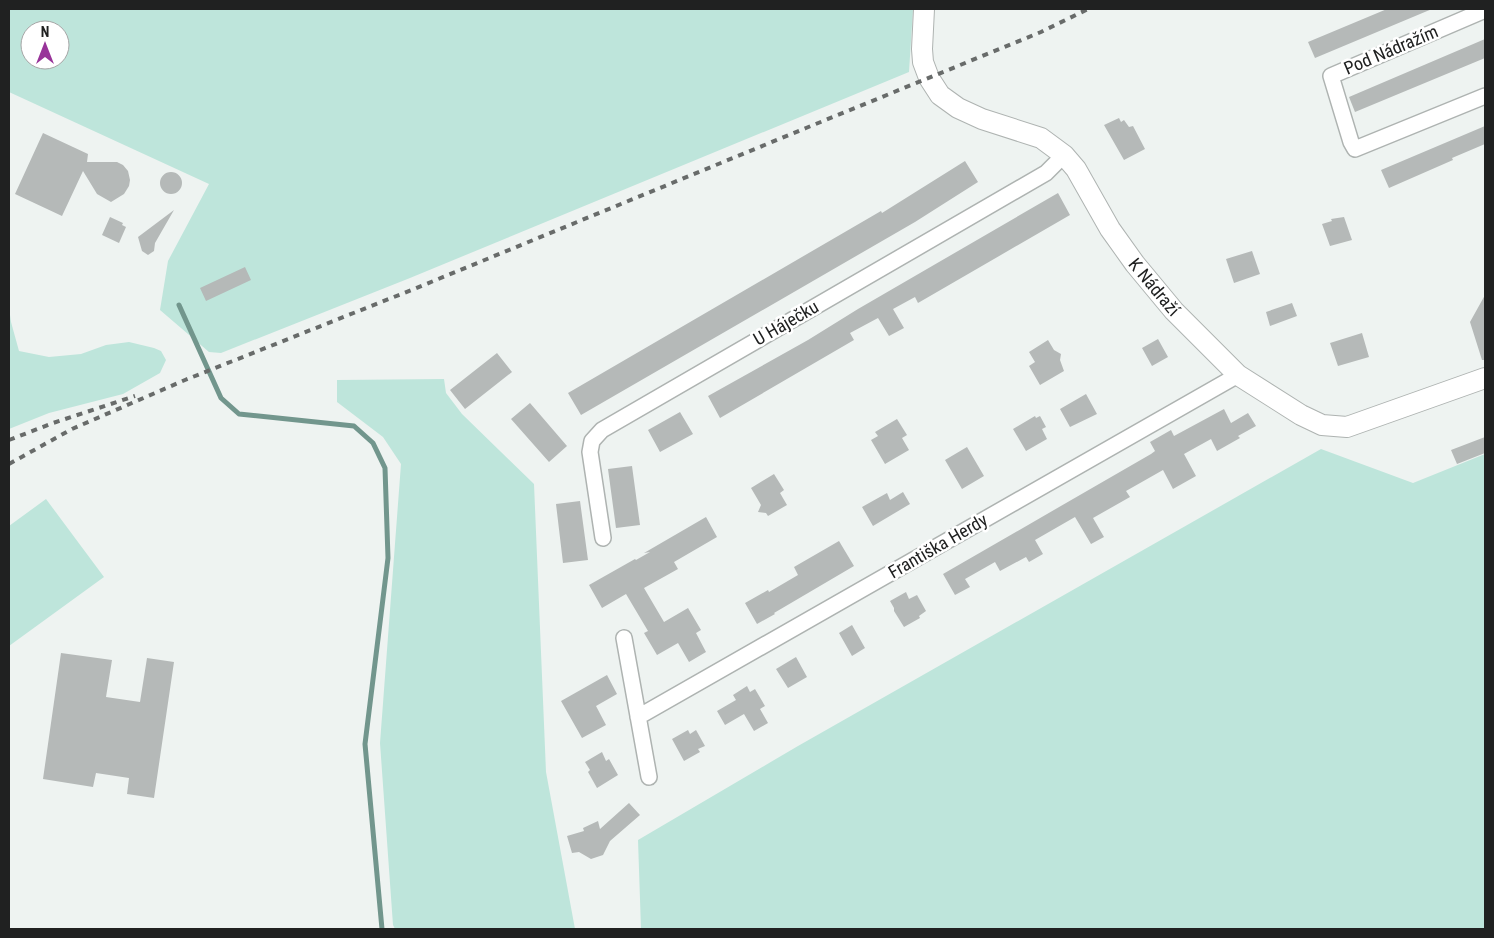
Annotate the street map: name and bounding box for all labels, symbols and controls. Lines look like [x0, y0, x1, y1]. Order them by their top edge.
north arrow [20, 20, 70, 70]
street label: Pod Nádražím [1341, 20, 1441, 79]
text: N [41, 24, 49, 40]
street label: K Nádraží [1125, 254, 1185, 321]
street label: U Háječku [749, 296, 822, 350]
street label: Františka Herdy [885, 509, 991, 582]

